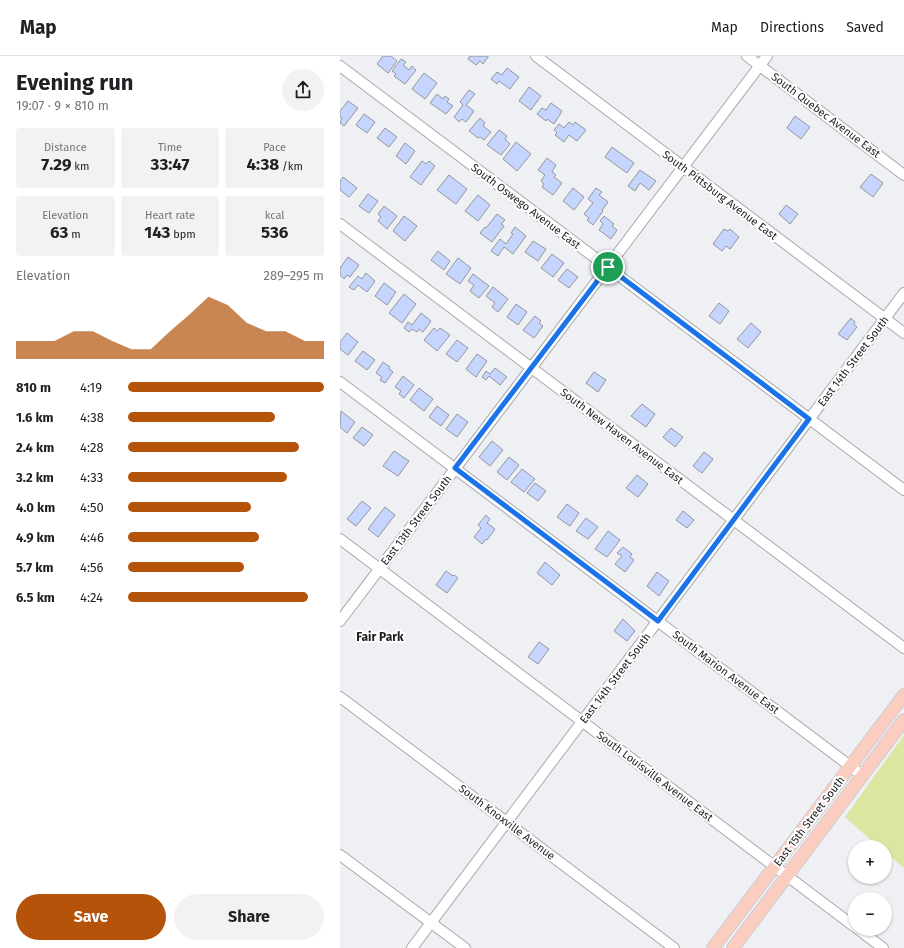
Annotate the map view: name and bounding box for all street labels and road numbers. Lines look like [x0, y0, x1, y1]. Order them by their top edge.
street label: South Quebec Avenue East [769, 70, 883, 161]
street label: South Pittsburg Avenue East [660, 148, 780, 243]
street label: South Oswego Avenue East [468, 161, 583, 252]
street label: East 14th Street South [815, 314, 892, 409]
street label: South New Haven Avenue East [558, 386, 686, 487]
street label: East 13th Street South [378, 473, 454, 568]
street label: South Marion Avenue East [670, 628, 782, 717]
street label: East 14th Street South [577, 631, 654, 726]
street label: South Louisville Avenue East [594, 728, 715, 824]
street label: East 15th Street South [771, 774, 847, 869]
street label: South Knoxville Avenue [456, 782, 557, 863]

